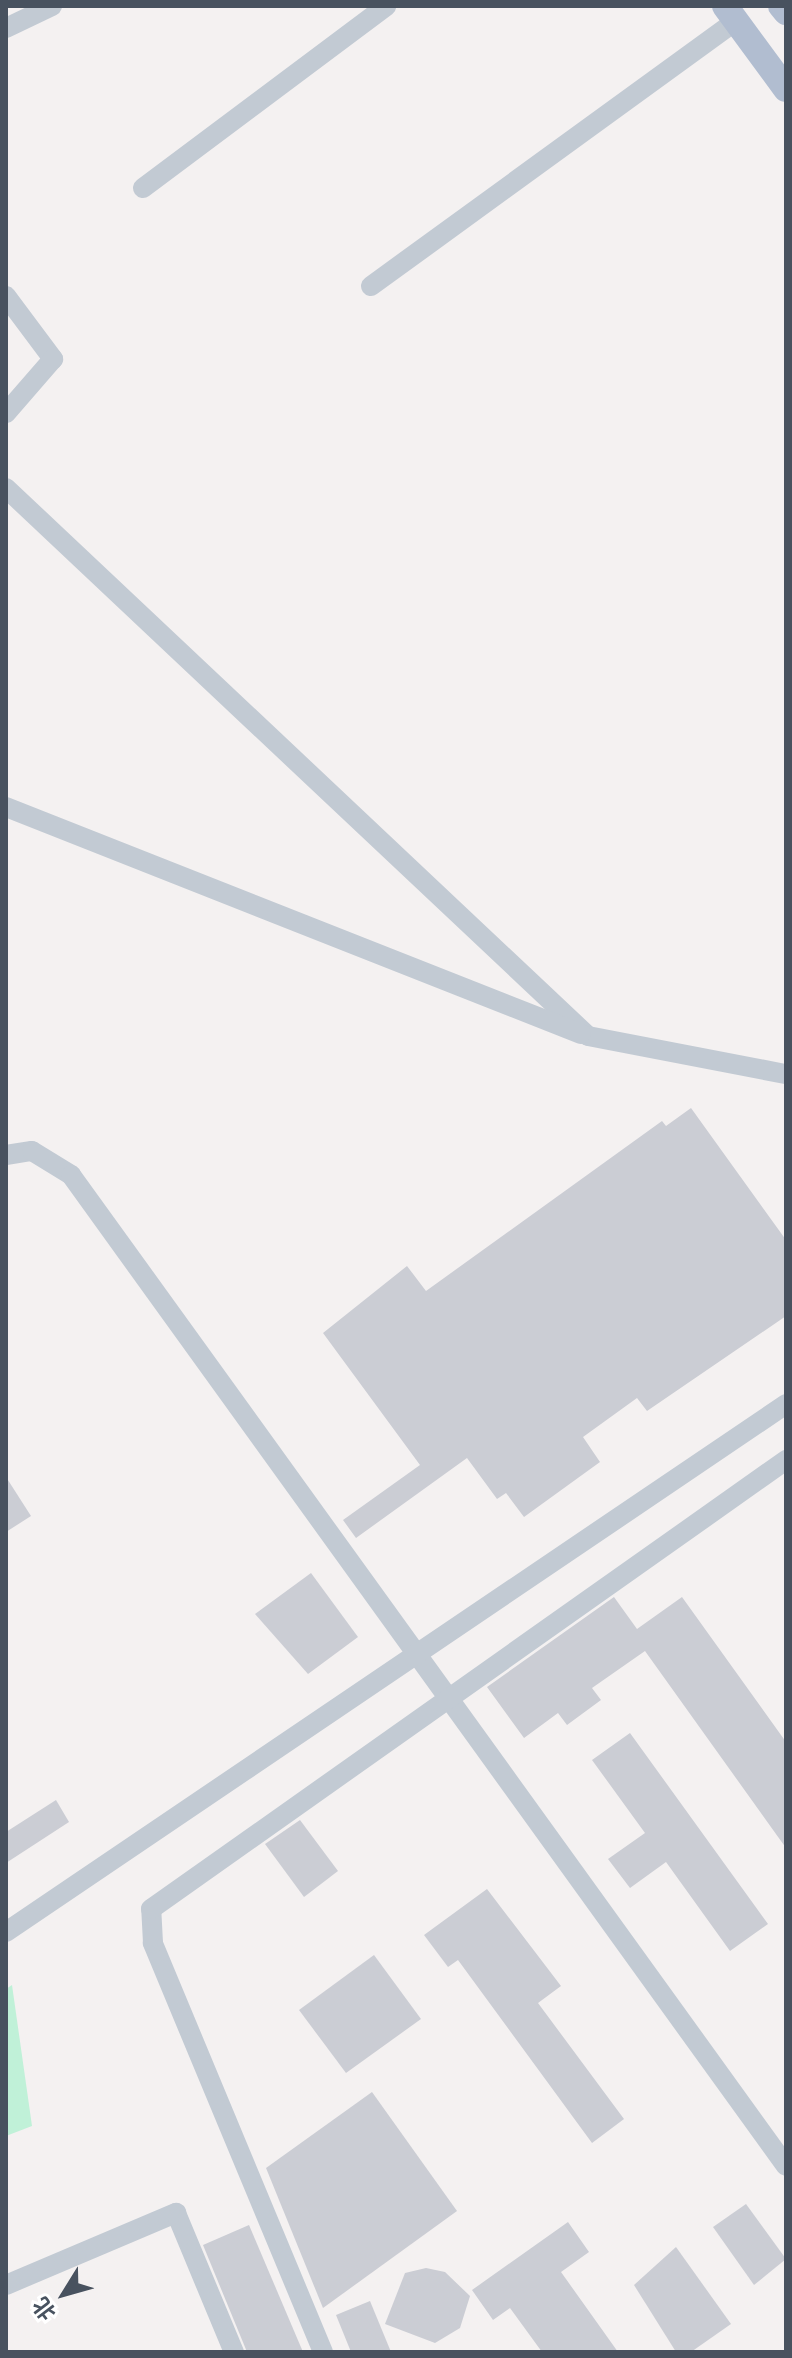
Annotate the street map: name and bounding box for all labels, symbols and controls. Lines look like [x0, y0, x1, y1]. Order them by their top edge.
north arrow [24, 2254, 104, 2334]
text: 北 [28, 2292, 61, 2325]

